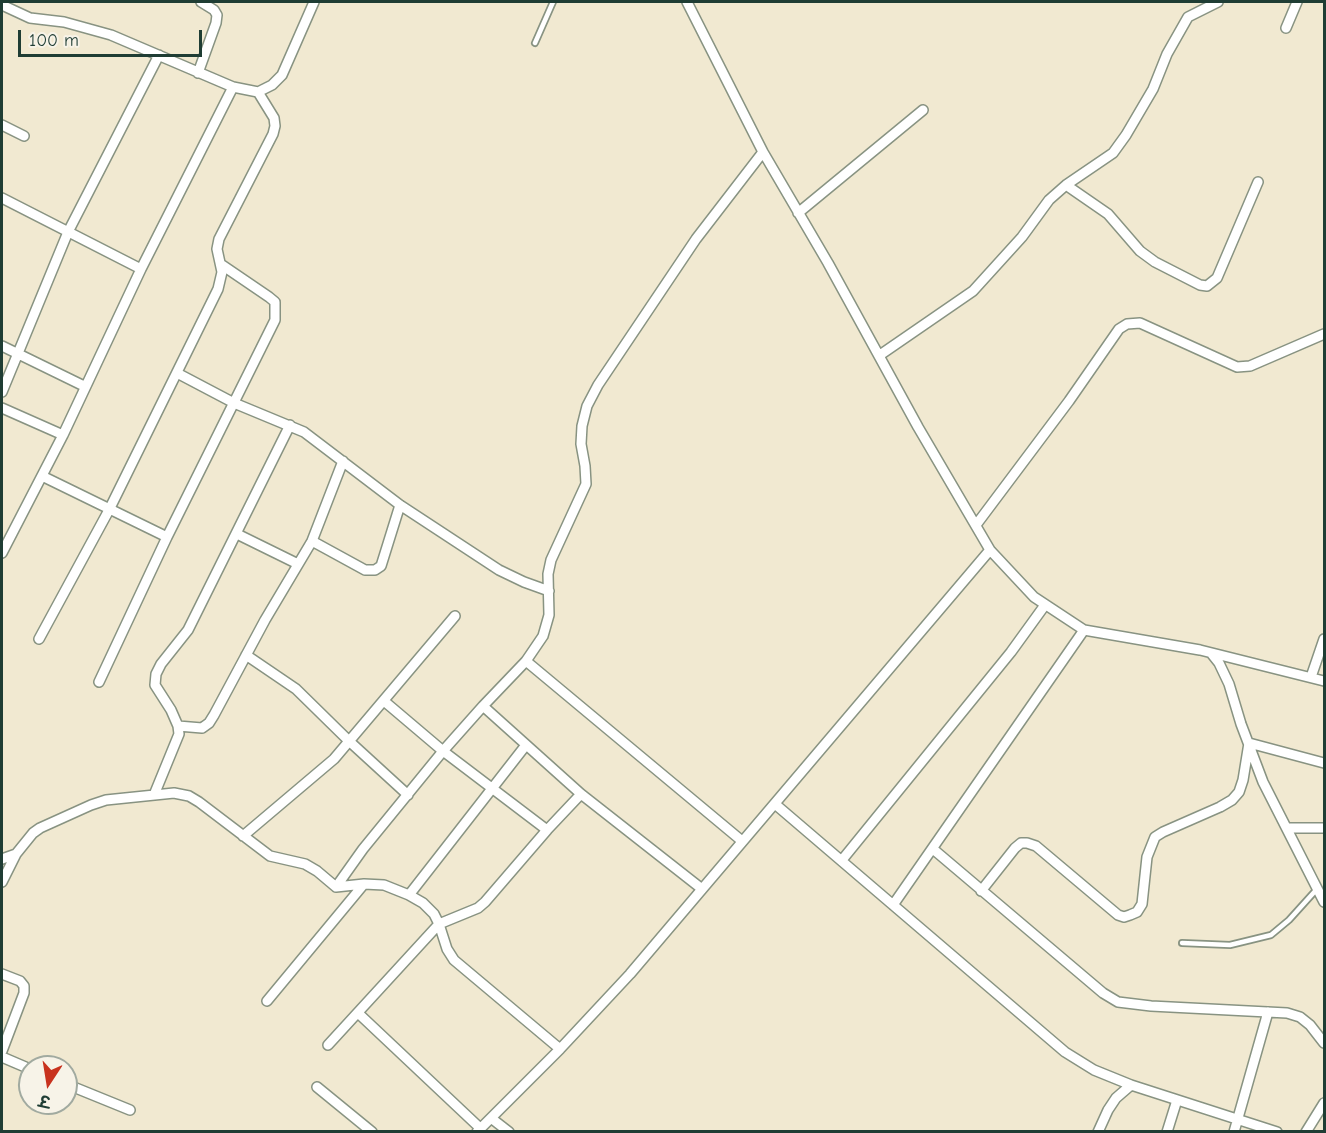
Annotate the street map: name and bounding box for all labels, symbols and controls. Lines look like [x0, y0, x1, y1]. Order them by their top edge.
scale bar [21, 18, 206, 56]
text: 100 m [29, 30, 79, 51]
north arrow [18, 1055, 78, 1115]
text: उ [38, 1091, 52, 1111]

